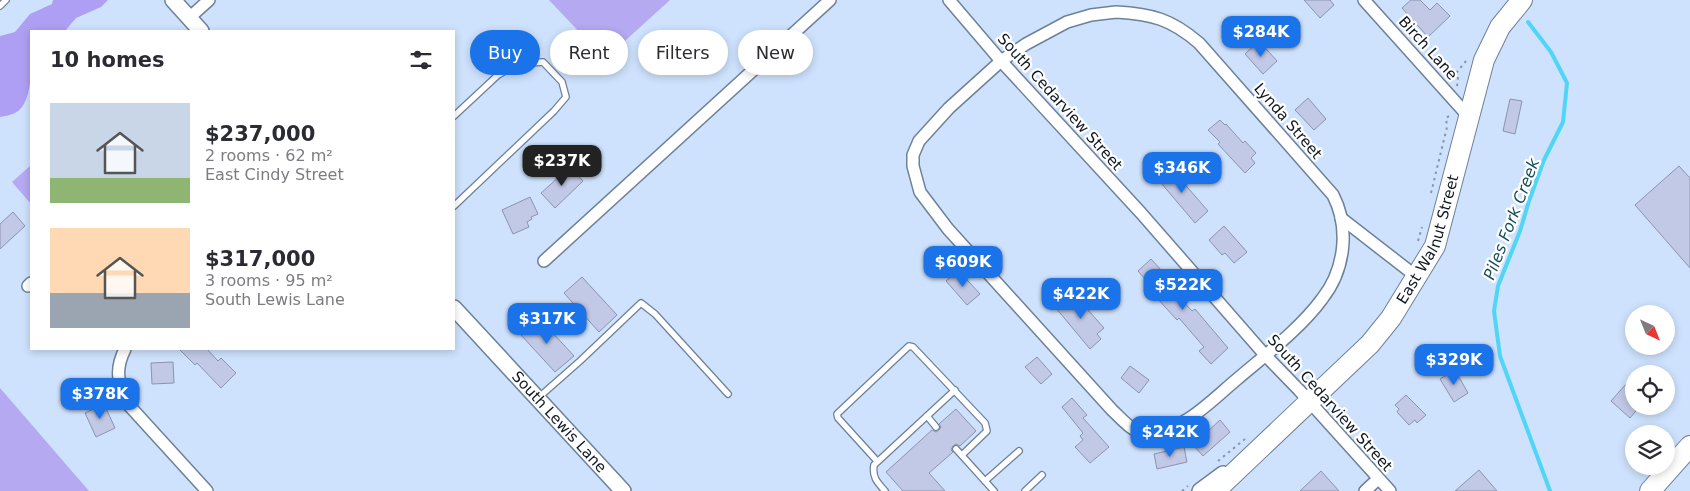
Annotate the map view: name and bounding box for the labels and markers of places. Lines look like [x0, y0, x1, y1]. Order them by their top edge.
pin: $284K [1226, 15, 1296, 58]
pin: $237K [527, 144, 597, 187]
pin: $346K [1147, 152, 1217, 194]
pin: $609K [928, 246, 998, 288]
pin: $522K [1148, 268, 1218, 311]
pin: $422K [1046, 278, 1116, 320]
pin: $317K [512, 302, 582, 345]
pin: $329K [1419, 344, 1489, 386]
pin: $378K [65, 378, 135, 420]
pin: $242K [1135, 416, 1205, 458]

